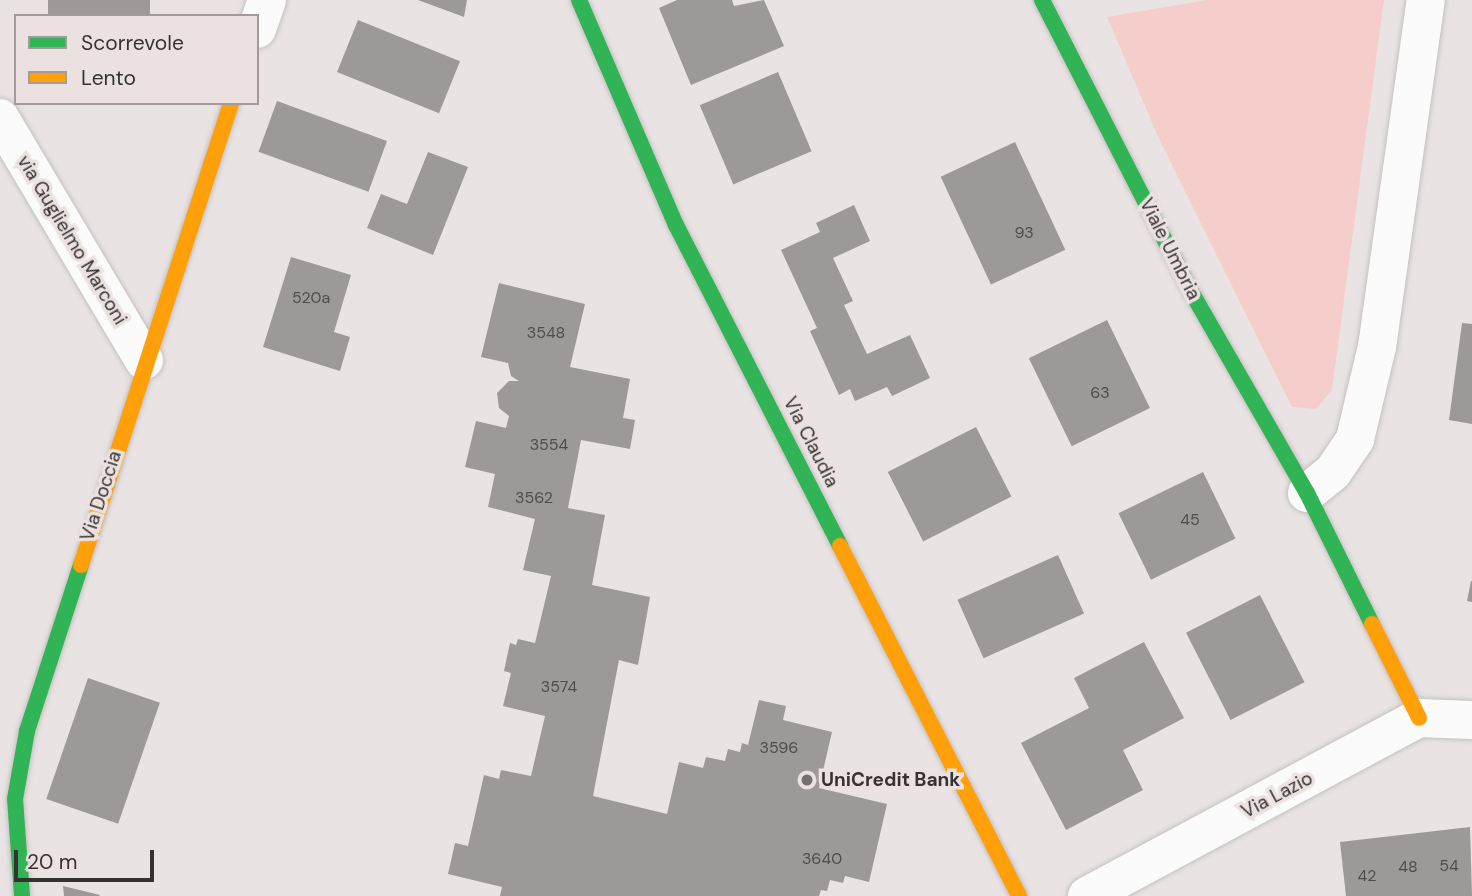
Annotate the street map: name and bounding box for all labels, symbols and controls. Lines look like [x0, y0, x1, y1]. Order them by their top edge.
legend [14, 14, 259, 105]
text: Scorrevole [81, 29, 184, 57]
text: Lento [81, 64, 136, 92]
street label: via Guglielmo Marconi [12, 151, 132, 329]
street label: Viale Umbria [1135, 194, 1205, 304]
house number: 93 [1014, 223, 1034, 243]
house number: 520a [292, 288, 330, 308]
house number: 3548 [527, 323, 565, 343]
house number: 63 [1090, 383, 1110, 403]
street label: Via Claudia [778, 393, 844, 491]
house number: 3554 [530, 435, 568, 455]
street label: Via Doccia [76, 448, 126, 544]
house number: 3562 [515, 488, 553, 508]
house number: 45 [1180, 510, 1200, 530]
house number: 3574 [541, 677, 577, 697]
house number: 3596 [760, 738, 798, 758]
street label: Via Lazio [1237, 767, 1317, 823]
place label: UniCredit Bank [821, 769, 960, 791]
marker: UniCredit Bank [799, 772, 815, 788]
scale bar [18, 836, 158, 880]
text: 20 m [27, 848, 78, 876]
house number: 3640 [802, 849, 842, 869]
house number: 54 [1439, 856, 1459, 876]
house number: 48 [1398, 857, 1418, 877]
house number: 42 [1358, 866, 1376, 886]

